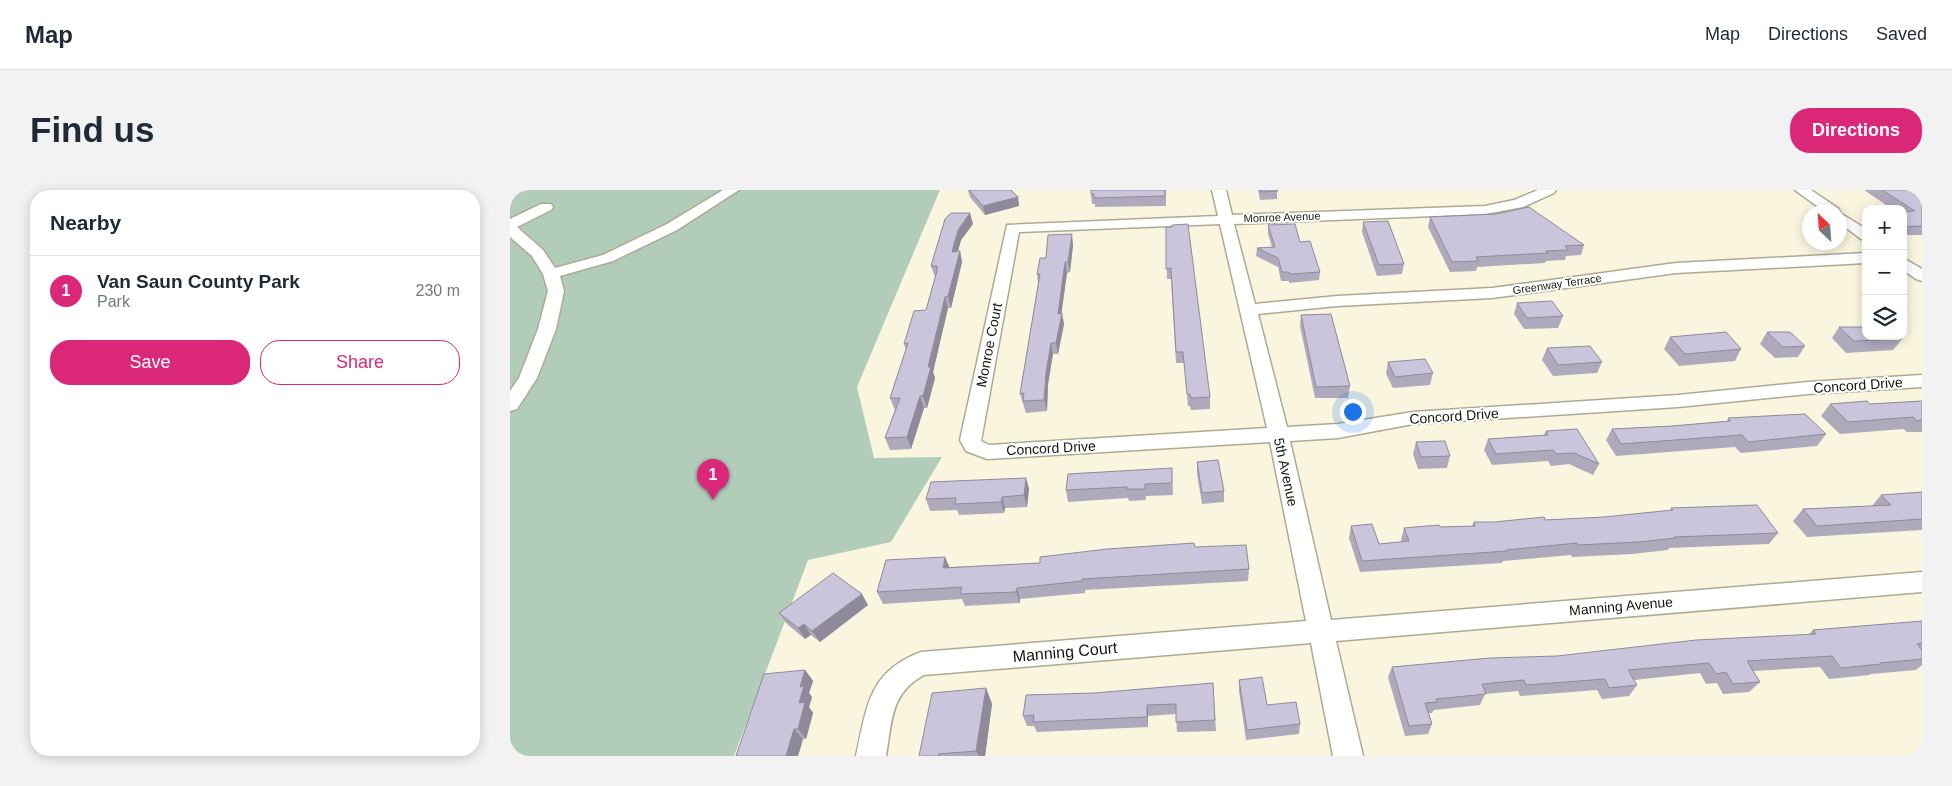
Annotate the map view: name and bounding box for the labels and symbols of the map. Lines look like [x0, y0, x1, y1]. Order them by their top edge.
north arrow [1802, 205, 1847, 250]
street label: Monroe Avenue [1243, 210, 1321, 224]
street label: Greenway Terrace [1512, 272, 1602, 296]
street label: Monroe Court [973, 301, 1005, 389]
street label: Concord Drive [1813, 374, 1903, 396]
your location [1340, 399, 1366, 425]
street label: Concord Drive [1409, 405, 1499, 427]
street label: 5th Avenue [1271, 436, 1301, 508]
street label: Concord Drive [1006, 438, 1096, 458]
pin: 1 [697, 459, 729, 500]
street label: Manning Avenue [1568, 593, 1674, 619]
street label: Manning Court [1012, 639, 1119, 665]

